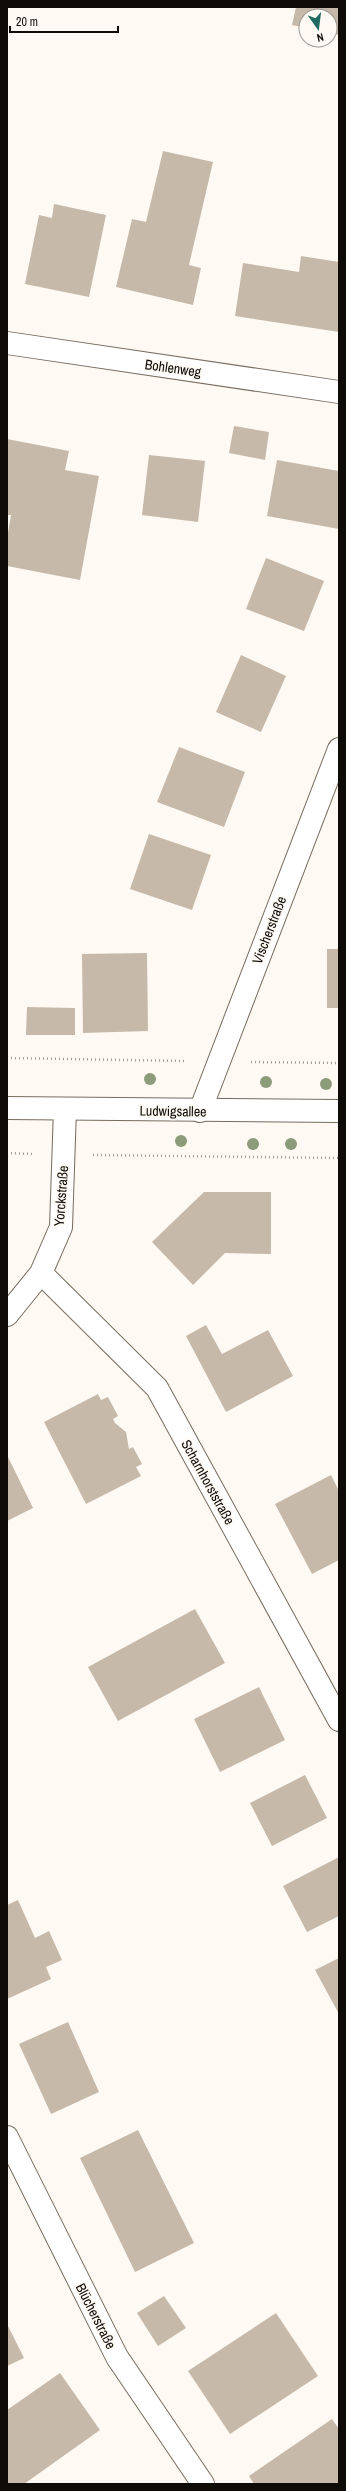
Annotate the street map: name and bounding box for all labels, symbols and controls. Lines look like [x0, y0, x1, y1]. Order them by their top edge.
scale bar [10, 8, 118, 34]
north arrow [298, 8, 338, 48]
text: 20 m [16, 14, 38, 30]
text: N [316, 30, 325, 45]
street label: Bohlenweg [144, 355, 203, 381]
street label: Vischerstraße [248, 894, 290, 966]
street label: Ludwigsallee [139, 1101, 207, 1121]
street label: Yorckstraße [50, 1165, 72, 1227]
street label: Scharnhorststraße [177, 1436, 239, 1528]
street label: Blücherstraße [72, 2280, 120, 2352]

